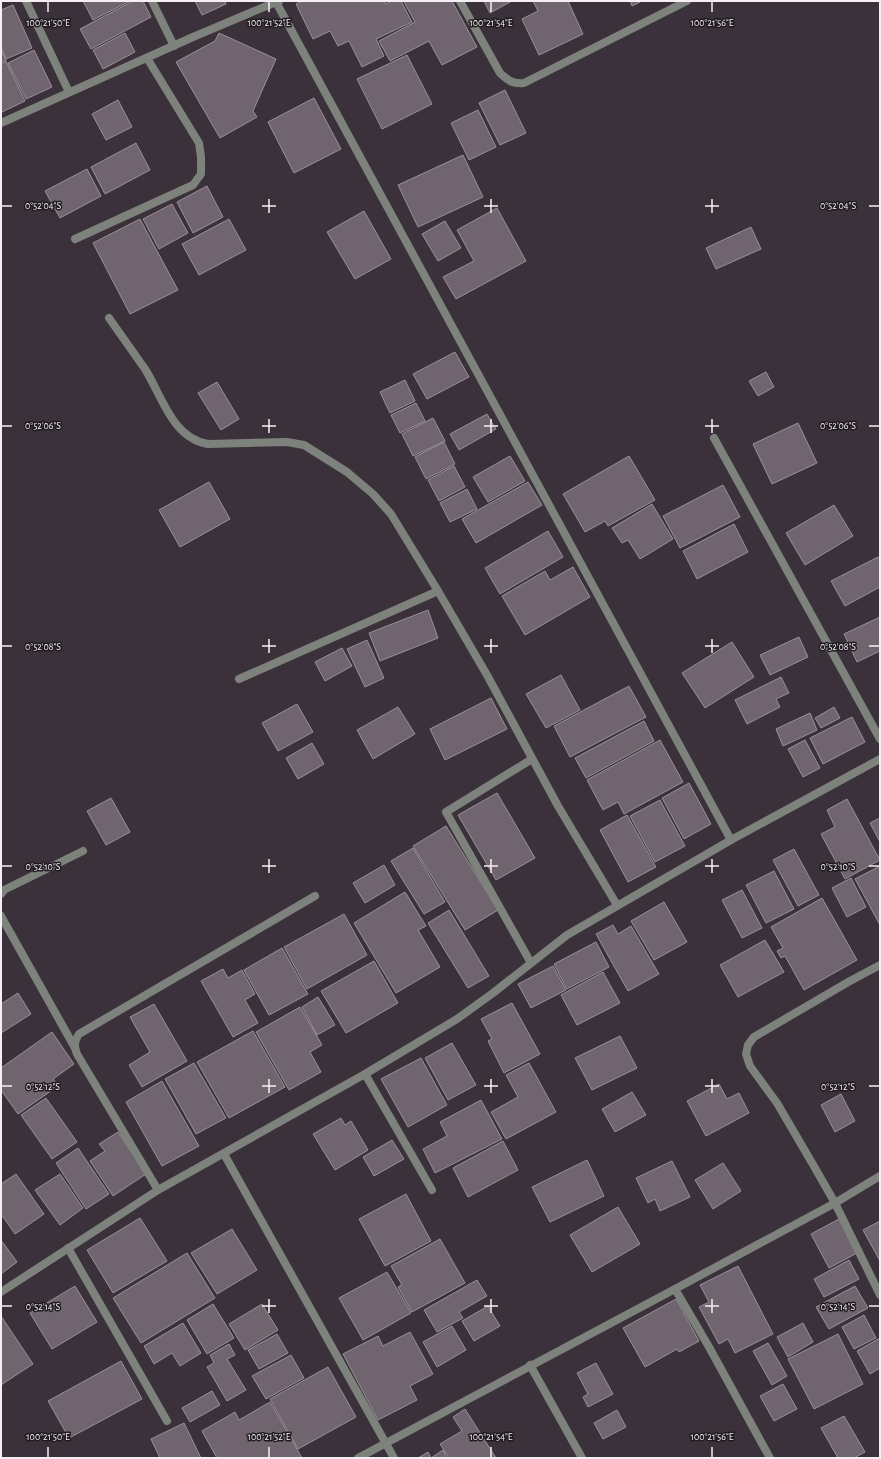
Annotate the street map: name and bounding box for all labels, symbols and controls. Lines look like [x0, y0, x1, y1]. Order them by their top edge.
text: 100°21'50"E [26, 18, 70, 28]
text: 100°21'52"E [248, 18, 291, 28]
text: 100°21'54"E [469, 18, 513, 28]
text: 100°21'56"E [690, 18, 734, 28]
text: 0°52'04"S [25, 201, 61, 211]
text: 0°52'04"S [820, 201, 856, 211]
text: 0°52'06"S [25, 421, 61, 431]
text: 0°52'06"S [820, 421, 856, 431]
text: 0°52'08"S [25, 642, 61, 652]
text: 0°52'08"S [820, 642, 856, 652]
text: 0°52'10"S [26, 862, 61, 872]
text: 0°52'10"S [821, 862, 856, 872]
text: 0°52'12"S [26, 1082, 60, 1092]
text: 0°52'12"S [821, 1082, 855, 1092]
text: 0°52'14"S [26, 1302, 60, 1312]
text: 0°52'14"S [821, 1302, 855, 1312]
text: 100°21'50"E [26, 1432, 70, 1442]
text: 100°21'52"E [248, 1432, 291, 1442]
text: 100°21'54"E [469, 1432, 513, 1442]
text: 100°21'56"E [690, 1432, 734, 1442]

